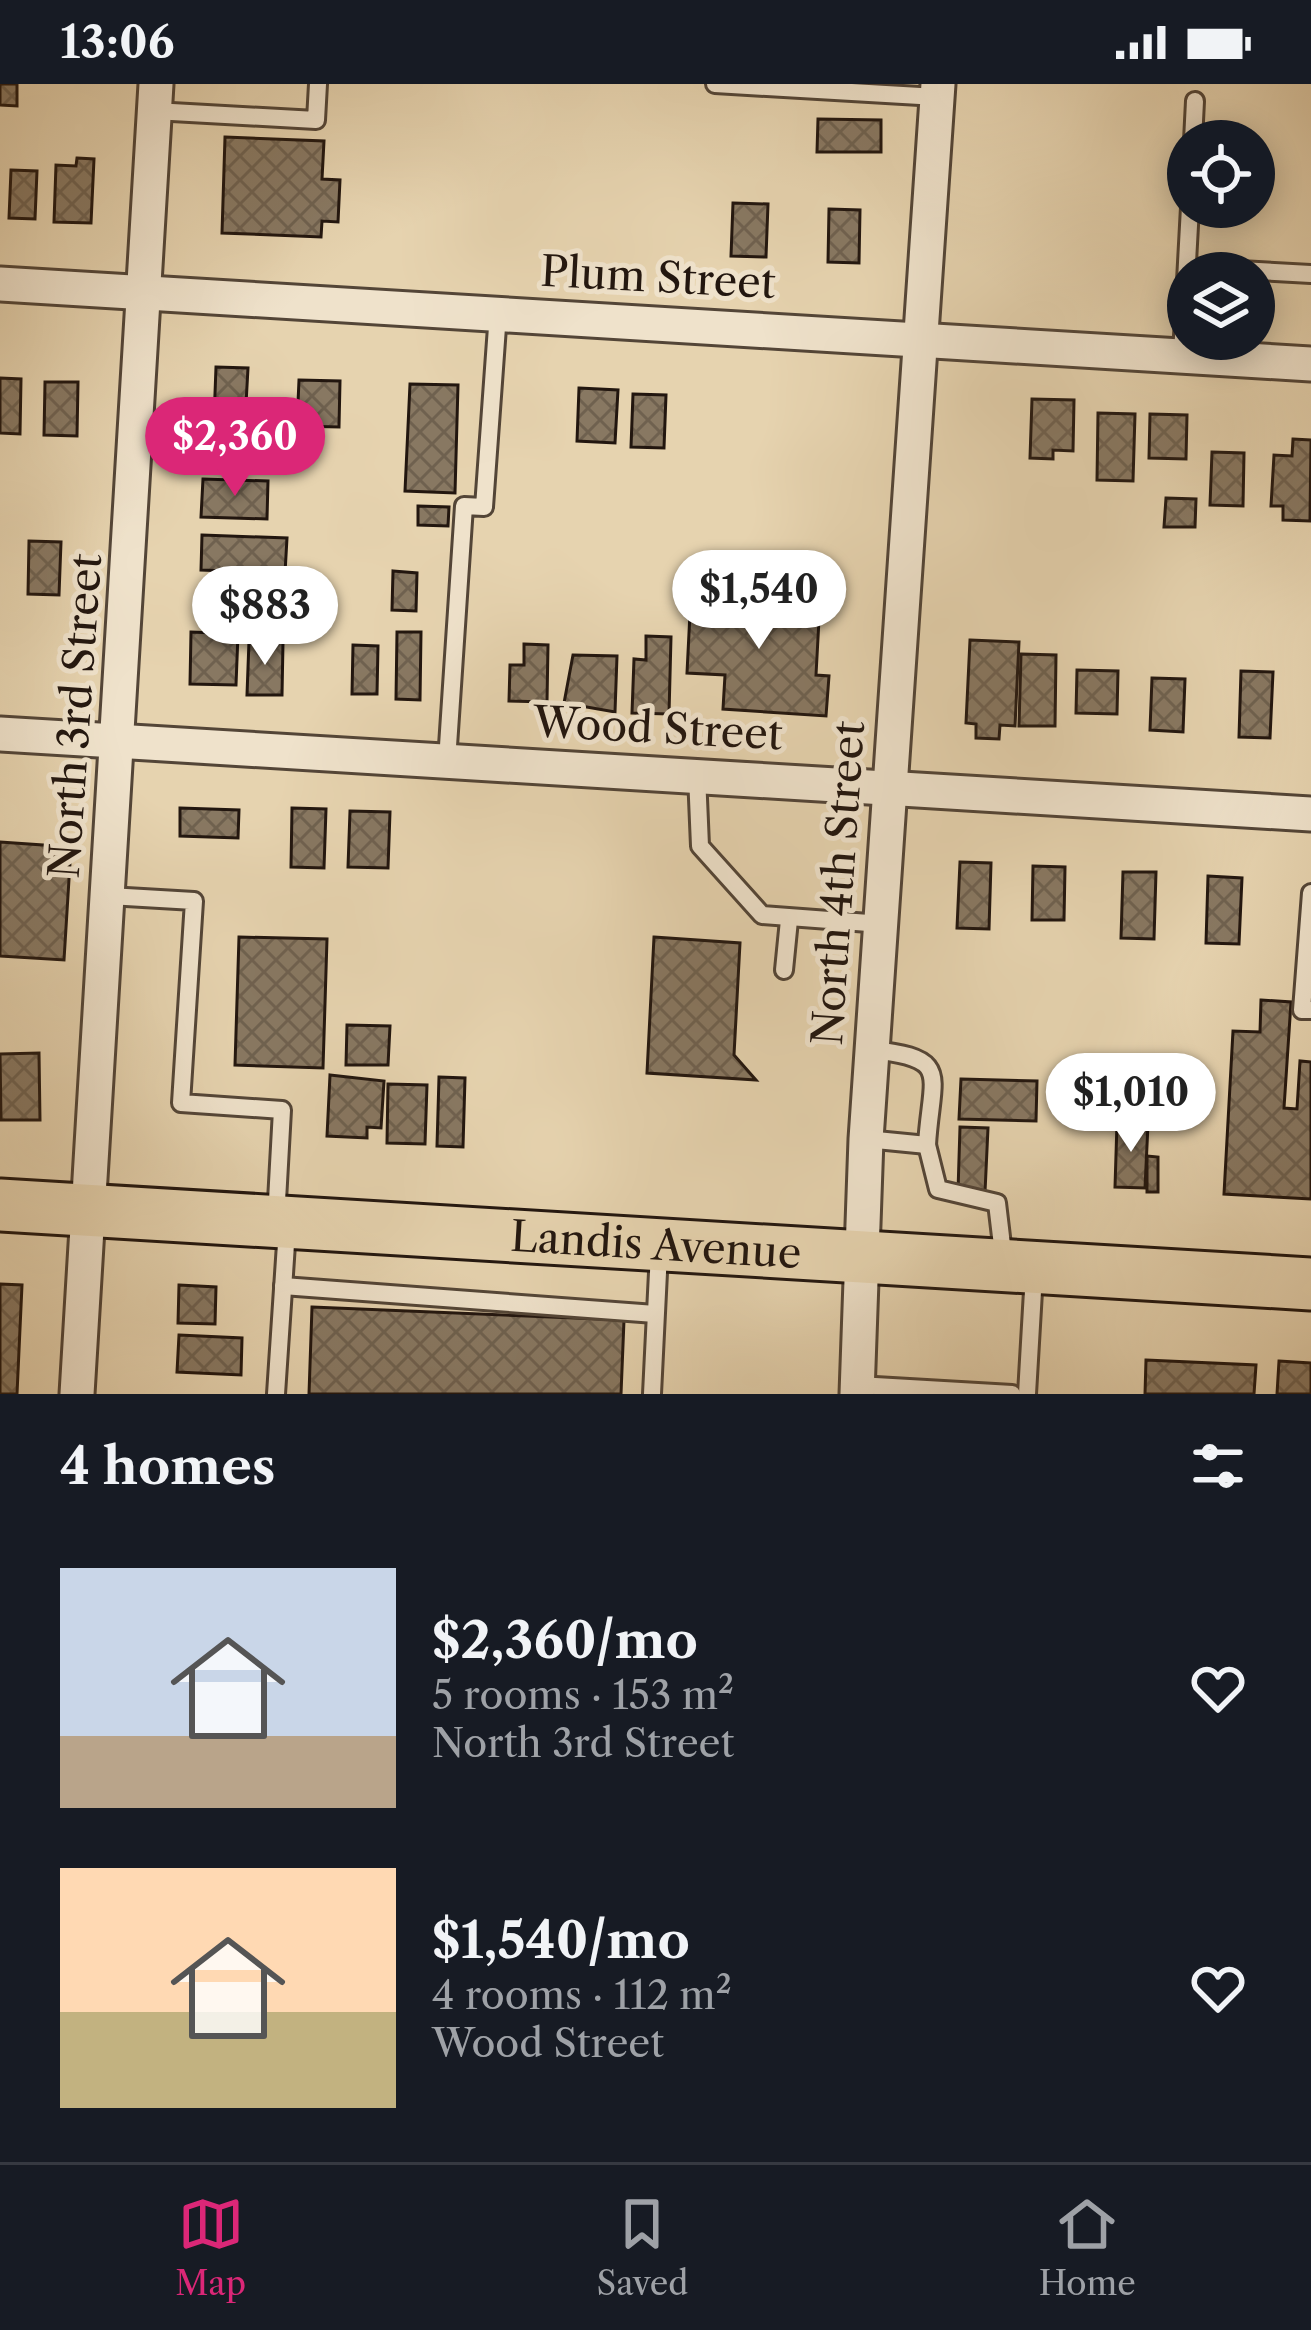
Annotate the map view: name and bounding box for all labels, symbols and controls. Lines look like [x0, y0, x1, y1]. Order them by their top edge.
text: 13:06 [60, 14, 175, 70]
map controls [1167, 120, 1275, 360]
button: locate [1167, 120, 1275, 228]
street label: Plum Street [539, 245, 777, 309]
button: layers [1167, 252, 1275, 360]
pin: $2,360 [137, 397, 333, 499]
text: $2,360 [172, 412, 298, 460]
pin: $1,540 [661, 550, 857, 652]
street label: North 3rd Street [38, 552, 112, 880]
text: $1,540 [699, 565, 819, 613]
pin: $883 [194, 566, 336, 668]
text: $883 [219, 581, 311, 629]
street label: Wood Street [531, 695, 784, 761]
street label: North 4th Street [801, 719, 875, 1047]
pin: $1,010 [1033, 1053, 1229, 1155]
text: $1,010 [1073, 1068, 1189, 1116]
street label: Landis Avenue [509, 1210, 803, 1279]
icon: filters [1185, 1433, 1251, 1499]
text: 4 homes [60, 1435, 275, 1497]
text: $2,360/mo [432, 1609, 698, 1671]
icon: home [156, 1616, 300, 1760]
icon: heart [1185, 1655, 1251, 1721]
text: 5 rooms · 153 m² [432, 1671, 734, 1719]
text: North 3rd Street [432, 1719, 734, 1767]
text: $1,540/mo [432, 1909, 690, 1971]
icon: home [156, 1916, 300, 2060]
icon: heart [1185, 1955, 1251, 2021]
text: 4 rooms · 112 m² [432, 1971, 732, 2019]
text: Wood Street [432, 2019, 664, 2067]
tab: Map [175, 2191, 246, 2304]
tab: Saved [597, 2191, 688, 2304]
tab: Home [1039, 2191, 1136, 2304]

